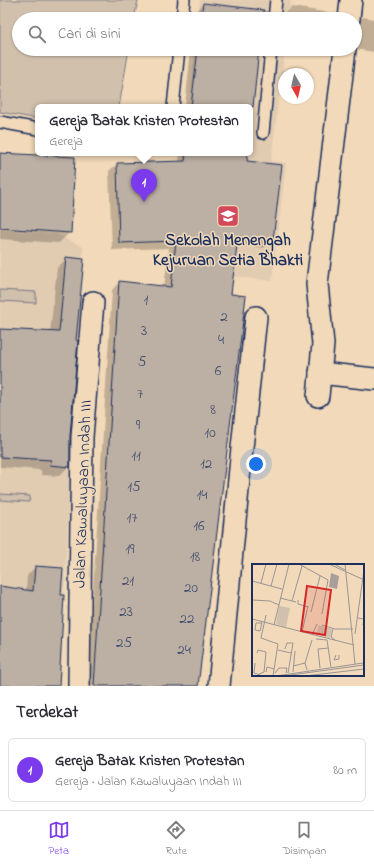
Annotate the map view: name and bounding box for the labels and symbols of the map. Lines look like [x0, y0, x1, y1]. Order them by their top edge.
north arrow [278, 68, 314, 104]
pin: 1 [131, 169, 157, 202]
school or university icon: Sekolah Menengah Kejuruan Setia Bhakti [215, 203, 241, 229]
place label: Sekolah Menengah Kejuruan Setia Bhakti [153, 228, 303, 273]
house number: 1 [144, 289, 149, 311]
house number: 2 [220, 306, 228, 328]
house number: 3 [141, 320, 147, 342]
house number: 4 [218, 329, 224, 351]
house number: 5 [138, 351, 147, 373]
house number: 6 [215, 360, 222, 382]
house number: 7 [137, 383, 143, 405]
street label: Jalan Kawaluyaan Indah III [67, 399, 100, 589]
house number: 8 [210, 399, 216, 421]
house number: 9 [136, 414, 141, 436]
house number: 10 [204, 422, 216, 444]
house number: 11 [131, 445, 141, 467]
house number: 12 [200, 453, 213, 475]
your location [246, 454, 266, 474]
house number: 15 [127, 476, 141, 498]
house number: 14 [197, 484, 207, 506]
house number: 17 [127, 507, 137, 529]
house number: 16 [193, 515, 205, 537]
house number: 19 [125, 538, 135, 560]
house number: 18 [190, 546, 201, 568]
inset map [252, 564, 364, 676]
house number: 21 [122, 570, 134, 592]
house number: 20 [184, 577, 198, 599]
house number: 23 [119, 601, 133, 623]
house number: 22 [180, 608, 195, 630]
house number: 25 [116, 632, 132, 654]
house number: 24 [177, 639, 191, 661]

